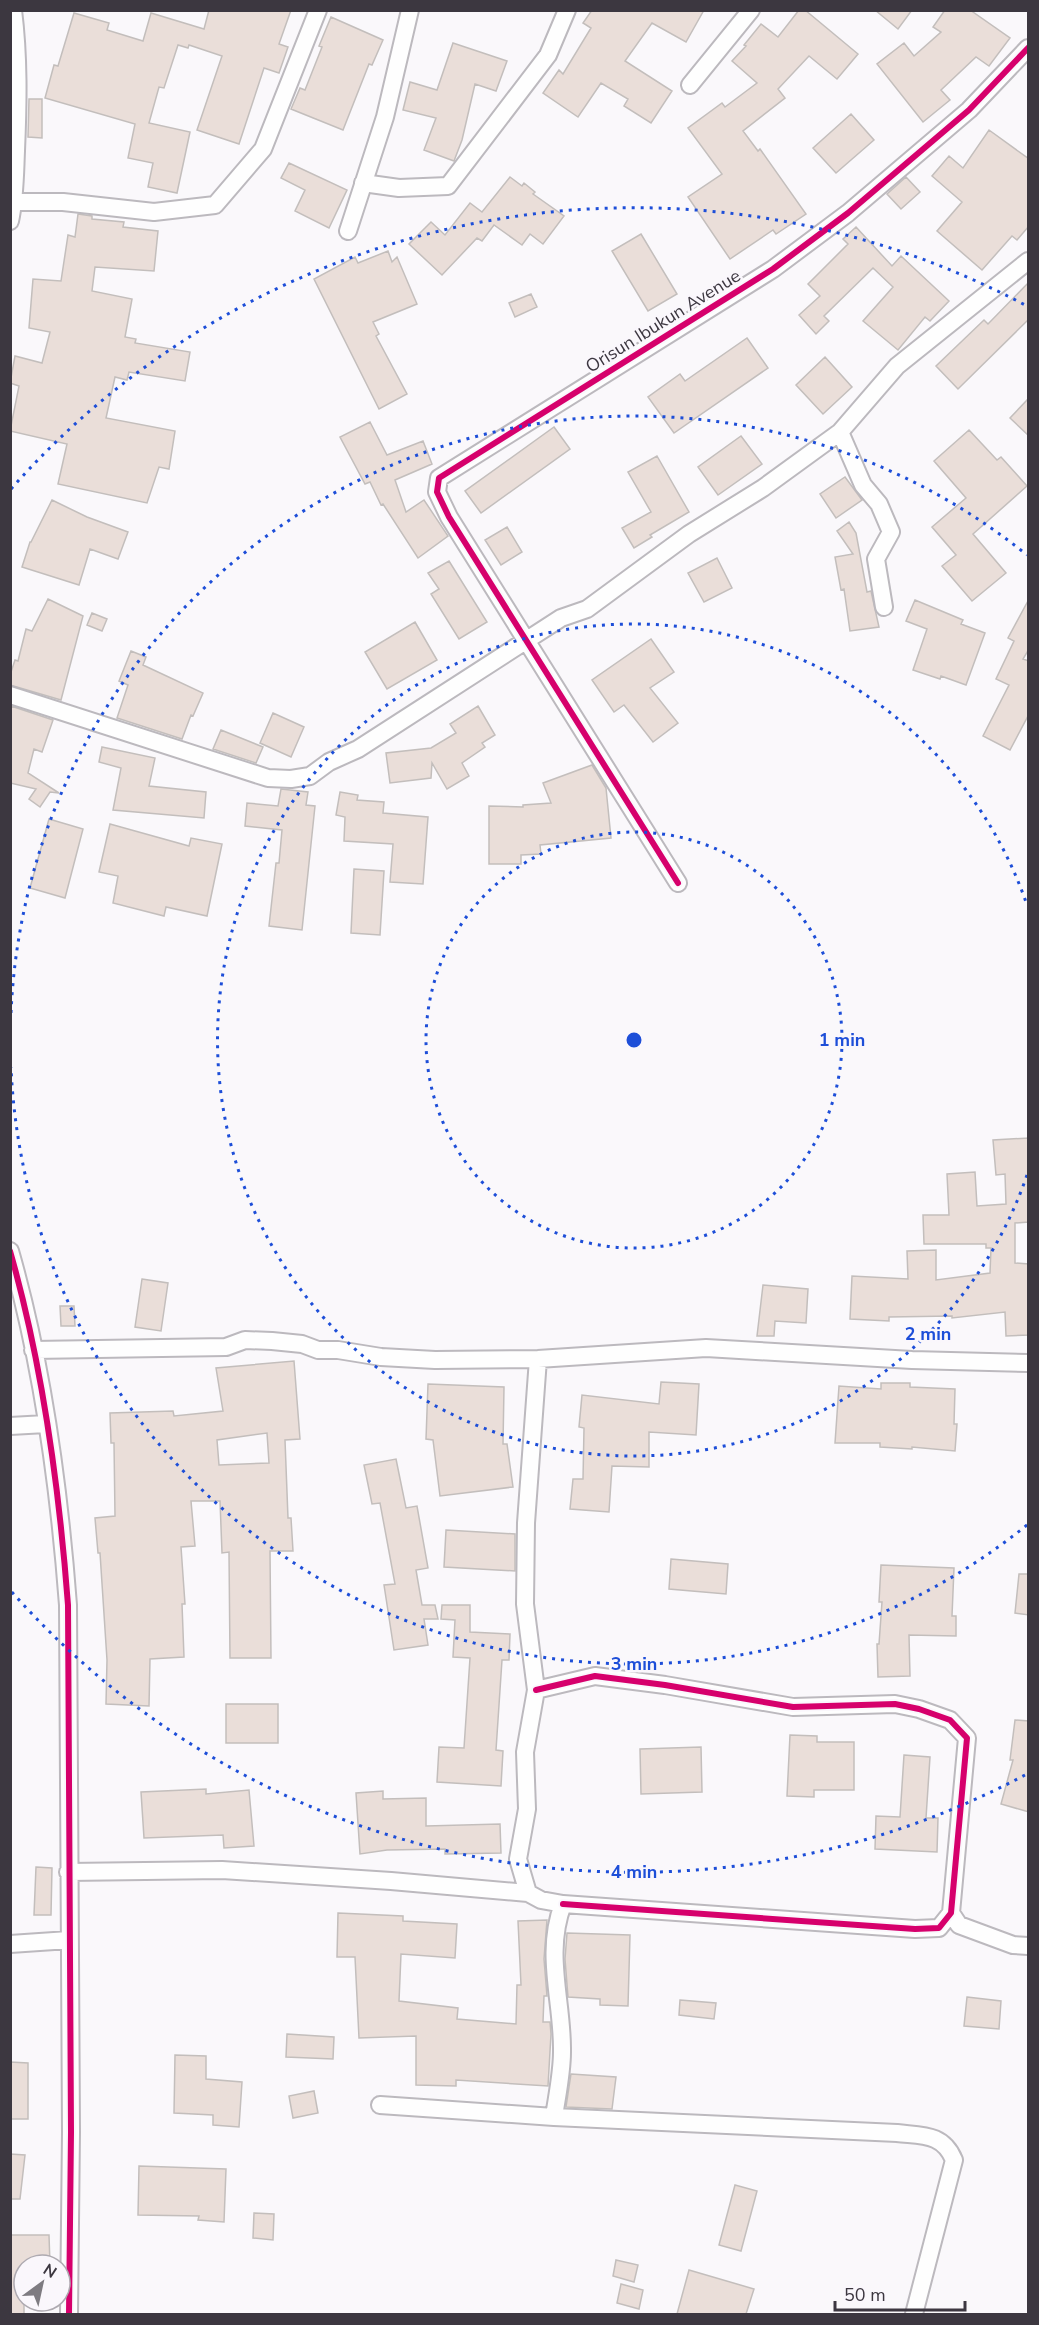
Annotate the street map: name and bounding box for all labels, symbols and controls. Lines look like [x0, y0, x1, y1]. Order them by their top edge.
street label: Orisun Ibukun Avenue [581, 264, 745, 378]
text: 1 min [819, 1028, 865, 1052]
centre of rings [624, 1030, 644, 1050]
text: 2 min [905, 1322, 951, 1346]
text: 3 min [611, 1652, 657, 1676]
text: 4 min [611, 1860, 657, 1884]
north arrow [12, 2253, 72, 2313]
text: N [39, 2259, 61, 2284]
scale bar [835, 2274, 966, 2312]
text: 50 m [844, 2283, 886, 2307]

